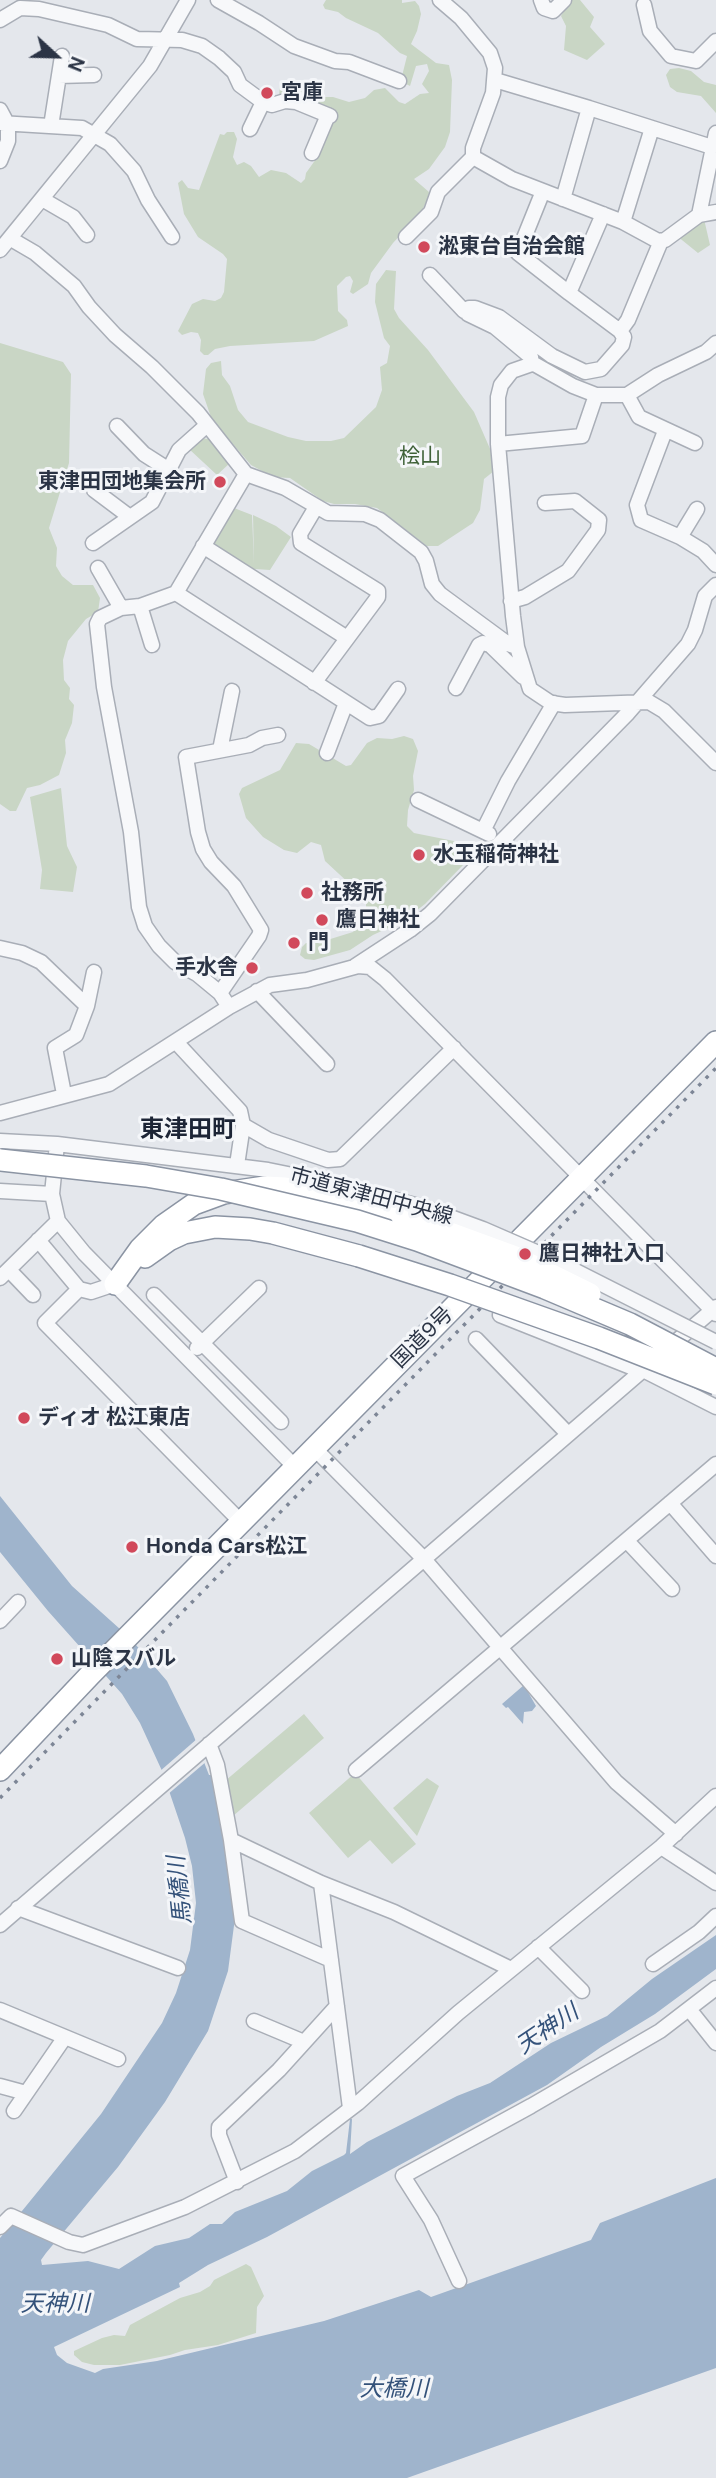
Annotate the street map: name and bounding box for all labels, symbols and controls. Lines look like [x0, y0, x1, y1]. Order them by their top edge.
north arrow [21, 21, 91, 91]
text: N [62, 53, 90, 75]
place label: 宮庫 [281, 80, 323, 106]
marker: 宮庫 [259, 85, 275, 101]
place label: 淞東台自治会館 [438, 234, 585, 260]
marker: 淞東台自治会館 [416, 239, 432, 255]
park label: 桧山 [399, 444, 441, 470]
place label: 東津田団地集会所 [38, 469, 206, 495]
marker: 東津田団地集会所 [212, 474, 228, 490]
place label: 水玉稲荷神社 [433, 842, 559, 868]
marker: 水玉稲荷神社 [411, 847, 427, 863]
place label: 社務所 [321, 880, 384, 906]
marker: 社務所 [299, 885, 315, 901]
place label: 鷹日神社 [336, 907, 420, 933]
marker: 鷹日神社 [314, 912, 330, 928]
place label: 門 [308, 930, 329, 956]
marker: 門 [286, 935, 302, 951]
place label: 手水舎 [175, 955, 238, 981]
marker: 手水舎 [244, 960, 260, 976]
district label: 東津田町 [140, 1117, 236, 1145]
street label: 市道東津田中央線 [287, 1163, 455, 1231]
place label: 鷹日神社入口 [539, 1241, 665, 1267]
marker: 鷹日神社入口 [517, 1246, 533, 1262]
street label: 国道9号 [387, 1302, 459, 1374]
place label: ディオ 松江東店 [38, 1405, 190, 1431]
marker: ディオ 松江東店 [16, 1410, 32, 1426]
place label: Honda Cars松江 [146, 1534, 307, 1560]
marker: Honda Cars松江 [124, 1539, 140, 1555]
place label: 山陰スバル [71, 1646, 176, 1672]
marker: 山陰スバル [49, 1651, 65, 1667]
water label: 馬橋川 [164, 1854, 198, 1926]
water label: 天神川 [512, 1999, 584, 2061]
water label: 天神川 [21, 2291, 89, 2319]
water label: 大橋川 [360, 2376, 428, 2404]

